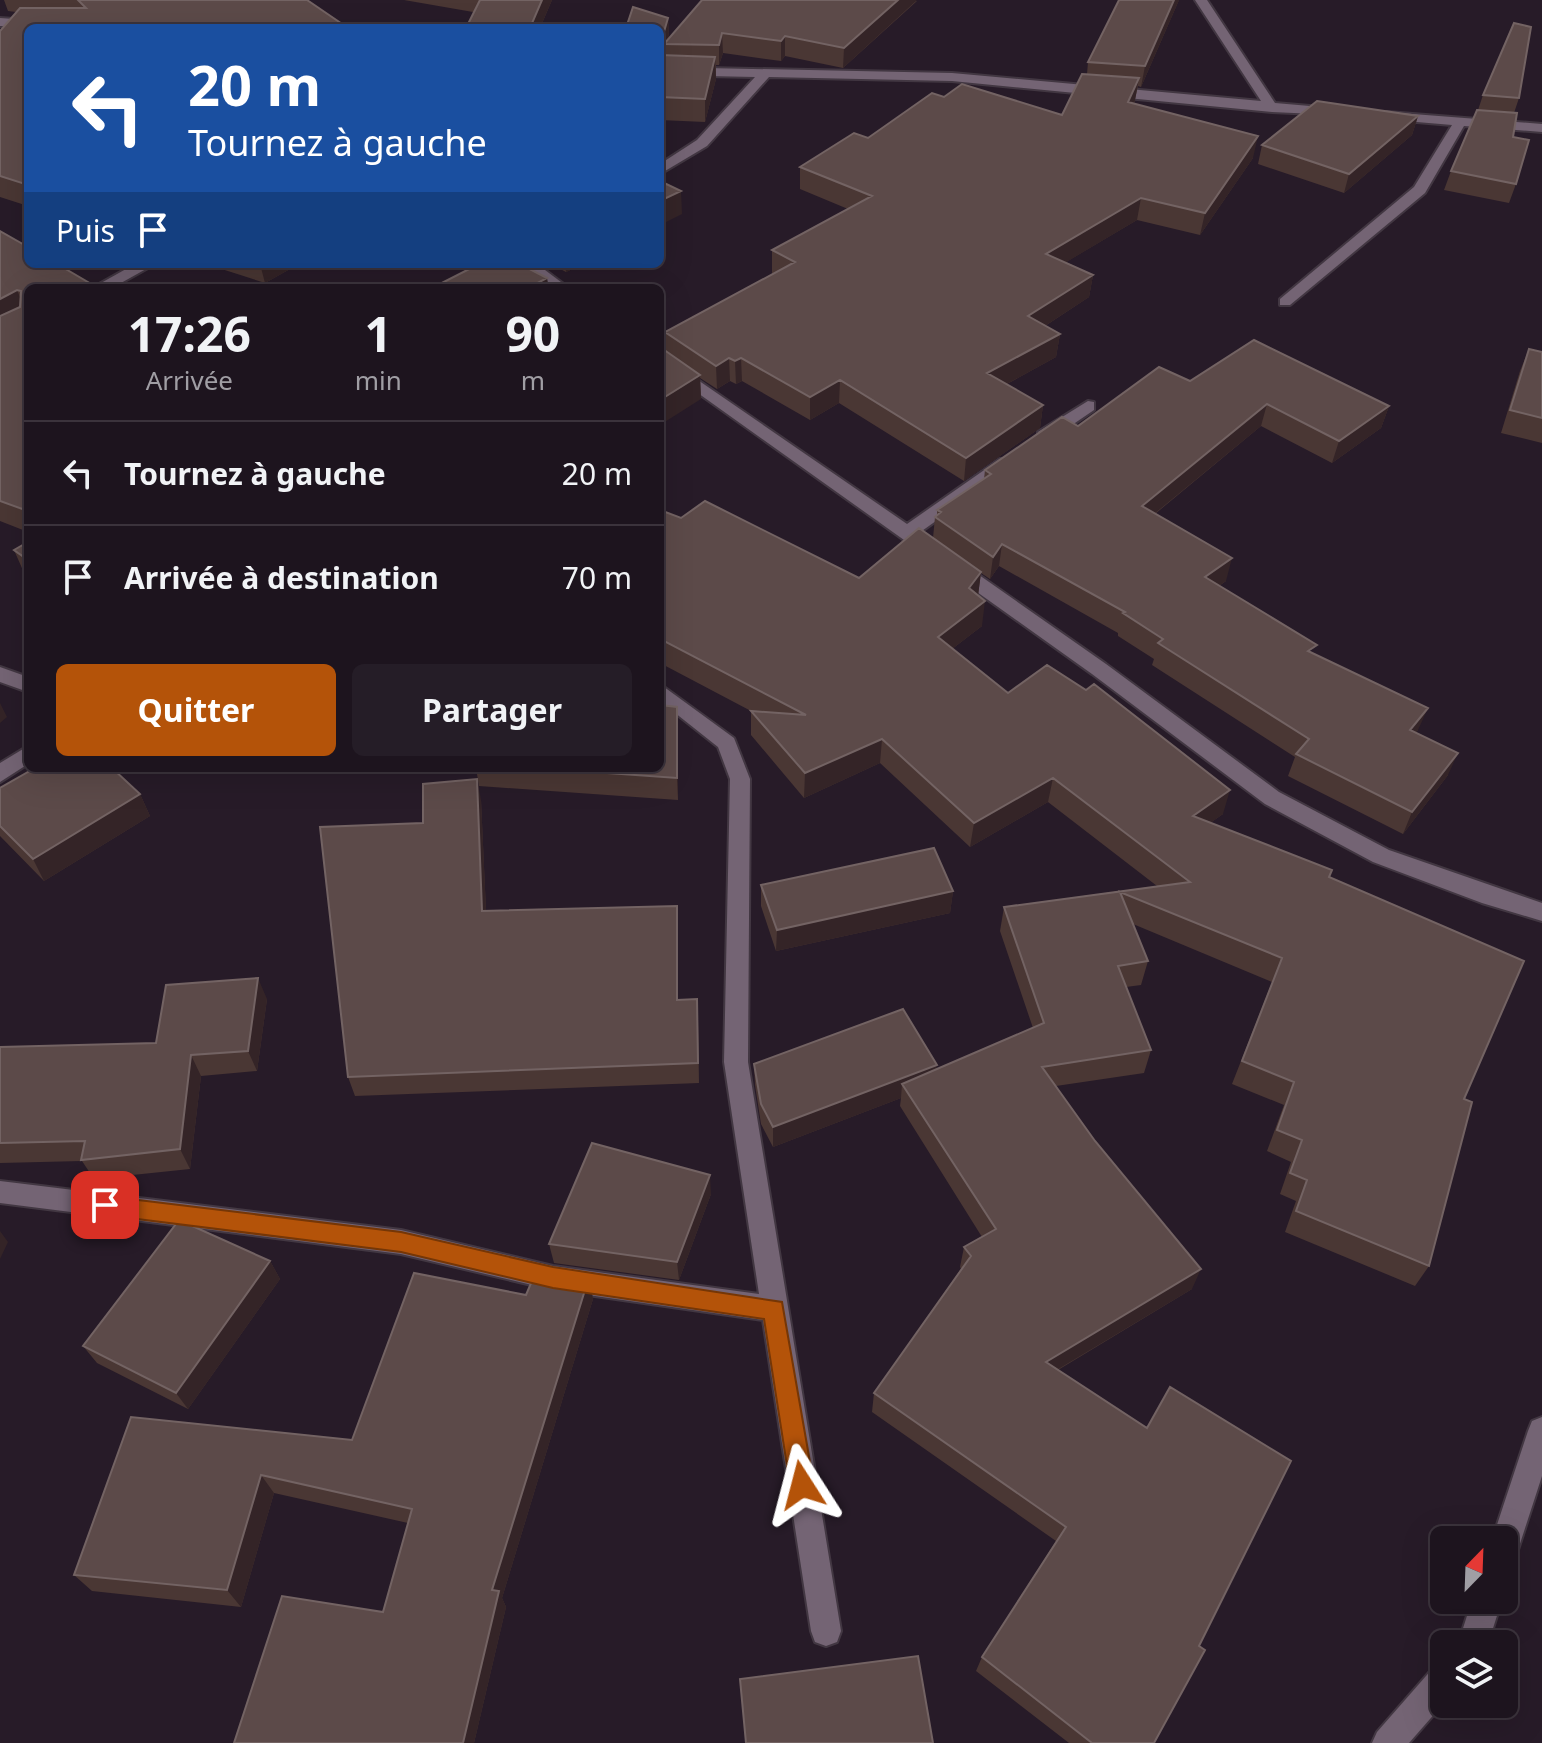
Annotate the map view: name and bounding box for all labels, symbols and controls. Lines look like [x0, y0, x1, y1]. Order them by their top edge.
text: 20 m [188, 46, 321, 122]
icon: left [56, 56, 160, 160]
text: Tournez à gauche [188, 118, 487, 167]
icon: arrive [131, 208, 175, 252]
text: Puis [56, 210, 115, 251]
text: 17:26 [128, 301, 251, 366]
text: 1 [364, 301, 392, 366]
text: 90 [505, 301, 560, 366]
text: Arrivée [146, 362, 233, 398]
text: min [355, 362, 402, 398]
text: m [521, 362, 545, 398]
icon: left [56, 451, 100, 495]
text: Tournez à gauche [124, 453, 386, 494]
text: 20 m [562, 453, 632, 494]
icon: arrive [56, 555, 100, 599]
text: Arrivée à destination [124, 557, 439, 598]
text: 70 m [562, 557, 632, 598]
button: Quitter [56, 664, 336, 756]
button: Partager [352, 664, 632, 756]
pin [71, 1171, 139, 1239]
icon: arrive [83, 1183, 127, 1227]
position arrow [760, 1443, 844, 1527]
north arrow [1430, 1526, 1518, 1614]
map controls [1430, 1526, 1518, 1718]
button: layers [1430, 1630, 1518, 1718]

